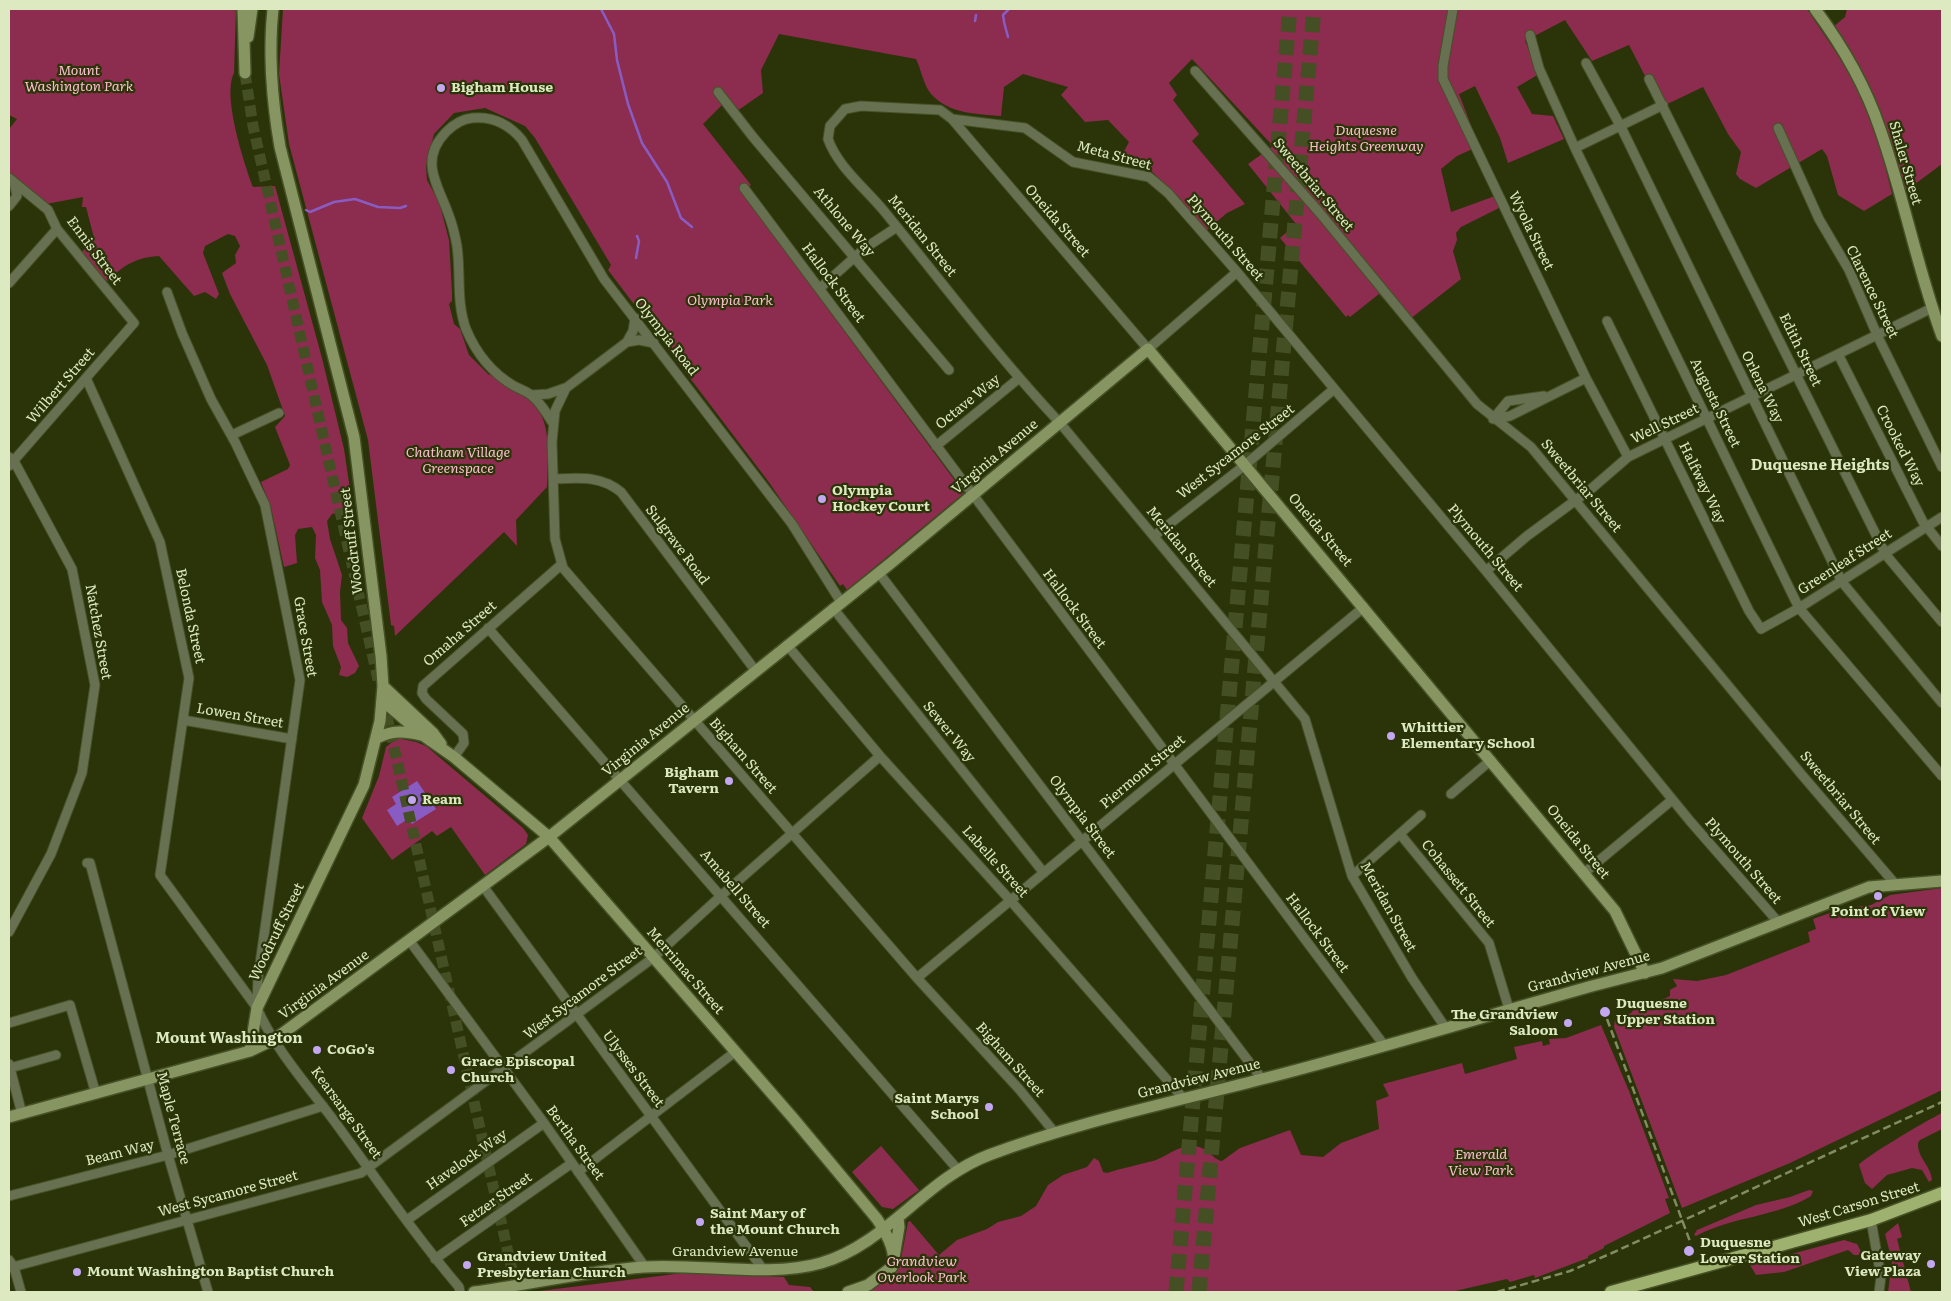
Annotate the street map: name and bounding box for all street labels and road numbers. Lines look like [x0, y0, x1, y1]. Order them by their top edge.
street label: Shaler Street [1885, 119, 1925, 207]
street label: Sweetbriar Street [1269, 135, 1357, 235]
street label: Meta Street [1075, 138, 1153, 174]
street label: Oneida Street [1021, 181, 1093, 261]
street label: Athlone Way [810, 184, 878, 260]
street label: Wyola Street [1505, 189, 1557, 273]
street label: Meridan Street [884, 192, 960, 280]
street label: Plymouth Street [1183, 192, 1267, 284]
street label: Ennis Street [63, 214, 125, 288]
street label: Hallock Street [798, 240, 868, 326]
street label: Clarence Street [1842, 243, 1902, 341]
street label: Olympia Road [630, 295, 702, 379]
street label: Edith Street [1775, 311, 1825, 389]
street label: Wilbert Street [23, 345, 99, 427]
street label: Orlena Way [1737, 348, 1787, 426]
street label: Augusta Street [1686, 356, 1744, 450]
street label: Octave Way [932, 371, 1004, 433]
street label: Well Street [1628, 400, 1702, 448]
street label: West Sycamore Street [1174, 401, 1298, 503]
street label: Crooked Way [1872, 402, 1928, 490]
street label: Virginia Avenue [948, 416, 1042, 498]
street label: Sweetbriar Street [1537, 436, 1625, 536]
street label: Halfway Way [1675, 439, 1729, 527]
street label: Woodruff Street [337, 487, 367, 595]
street label: Oneida Street [1284, 490, 1356, 570]
street label: Plymouth Street [1444, 501, 1526, 595]
street label: Sulgrave Road [642, 502, 712, 588]
street label: Meridan Street [1142, 503, 1220, 591]
street label: Greenleaf Street [1795, 525, 1895, 599]
street label: Hallock Street [1039, 566, 1109, 652]
street label: Belonda Street [172, 567, 208, 665]
street label: Natchez Street [81, 583, 115, 681]
street label: Grace Street [290, 595, 320, 679]
street label: Omaha Street [420, 598, 500, 670]
street label: Sewer Way [919, 698, 979, 766]
street label: Lowen Street [195, 700, 285, 732]
street label: Virginia Avenue [599, 700, 693, 780]
street label: Bigham Street [706, 715, 780, 797]
street label: Piermont Street [1097, 732, 1189, 812]
street label: Sweetbriar Street [1796, 748, 1884, 848]
street label: Olympia Street [1045, 772, 1119, 862]
street label: Oneida Street [1543, 801, 1613, 883]
street label: Plymouth Street [1701, 815, 1785, 907]
street label: Labelle Street [958, 823, 1032, 901]
street label: Cohassett Street [1417, 837, 1499, 931]
street label: Amabell Street [696, 846, 774, 932]
street label: Meridan Street [1356, 859, 1420, 955]
street label: Woodruff Street [246, 880, 308, 984]
street label: Hallock Street [1282, 890, 1352, 976]
street label: Merrimac Street [643, 924, 727, 1018]
street label: West Sycamore Street [520, 943, 646, 1043]
street label: Virginia Avenue [276, 947, 372, 1023]
street label: Grandview Avenue [1526, 948, 1652, 996]
street label: Bigham Street [972, 1019, 1048, 1101]
street label: Ulysses Street [599, 1027, 667, 1111]
street label: Grandview Avenue [1136, 1056, 1262, 1102]
street label: Kearsarge Street [307, 1064, 385, 1162]
street label: Maple Terrace [153, 1070, 193, 1166]
street label: Bertha Street [542, 1102, 608, 1184]
street label: Havelock Way [423, 1126, 511, 1194]
street label: Beam Way [84, 1136, 156, 1170]
street label: West Sycamore Street [156, 1167, 300, 1221]
street label: Fetzer Street [457, 1169, 535, 1231]
street label: West Carson Street [1796, 1179, 1922, 1231]
street label: Grandview Avenue [672, 1244, 798, 1260]

